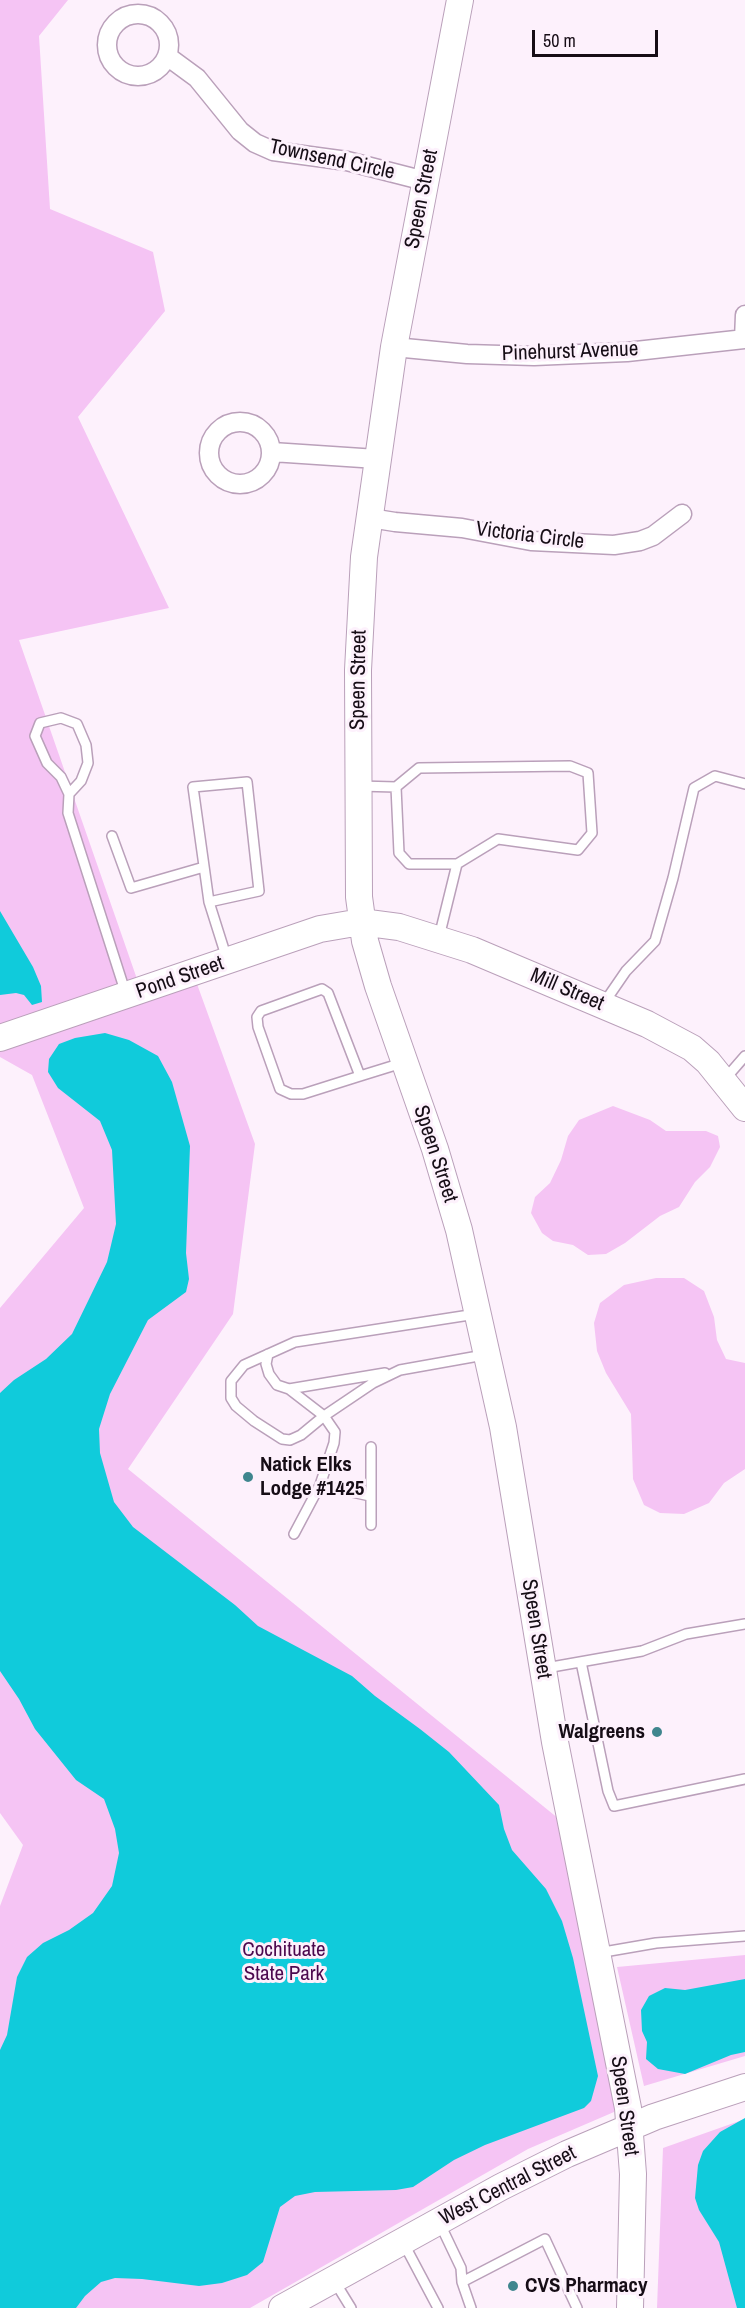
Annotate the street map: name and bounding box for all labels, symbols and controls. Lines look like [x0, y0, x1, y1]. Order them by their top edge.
scale bar [535, 18, 661, 56]
text: 50 m [543, 28, 576, 53]
street label: Townsend Circle [267, 134, 397, 186]
street label: Speen Street [400, 147, 444, 251]
street label: Pinehurst Avenue [501, 337, 639, 367]
street label: Victoria Circle [474, 517, 586, 555]
street label: Speen Street [346, 630, 372, 730]
street label: Pond Street [133, 951, 227, 1005]
street label: Mill Street [526, 963, 608, 1017]
street label: Speen Street [407, 1102, 463, 1206]
place label: Natick Elks Lodge #1425 [260, 1452, 364, 1502]
marker: Natick Elks Lodge #1425 [241, 1470, 255, 1484]
street label: Speen Street [516, 1577, 556, 1681]
place label: Walgreens [559, 1719, 645, 1745]
marker: Walgreens [650, 1725, 664, 1739]
park label: Cochituate State Park [242, 1937, 326, 1987]
street label: Speen Street [605, 2054, 643, 2158]
street label: West Central Street [435, 2141, 581, 2231]
place label: CVS Pharmacy [525, 2273, 648, 2299]
marker: CVS Pharmacy [506, 2279, 520, 2293]

